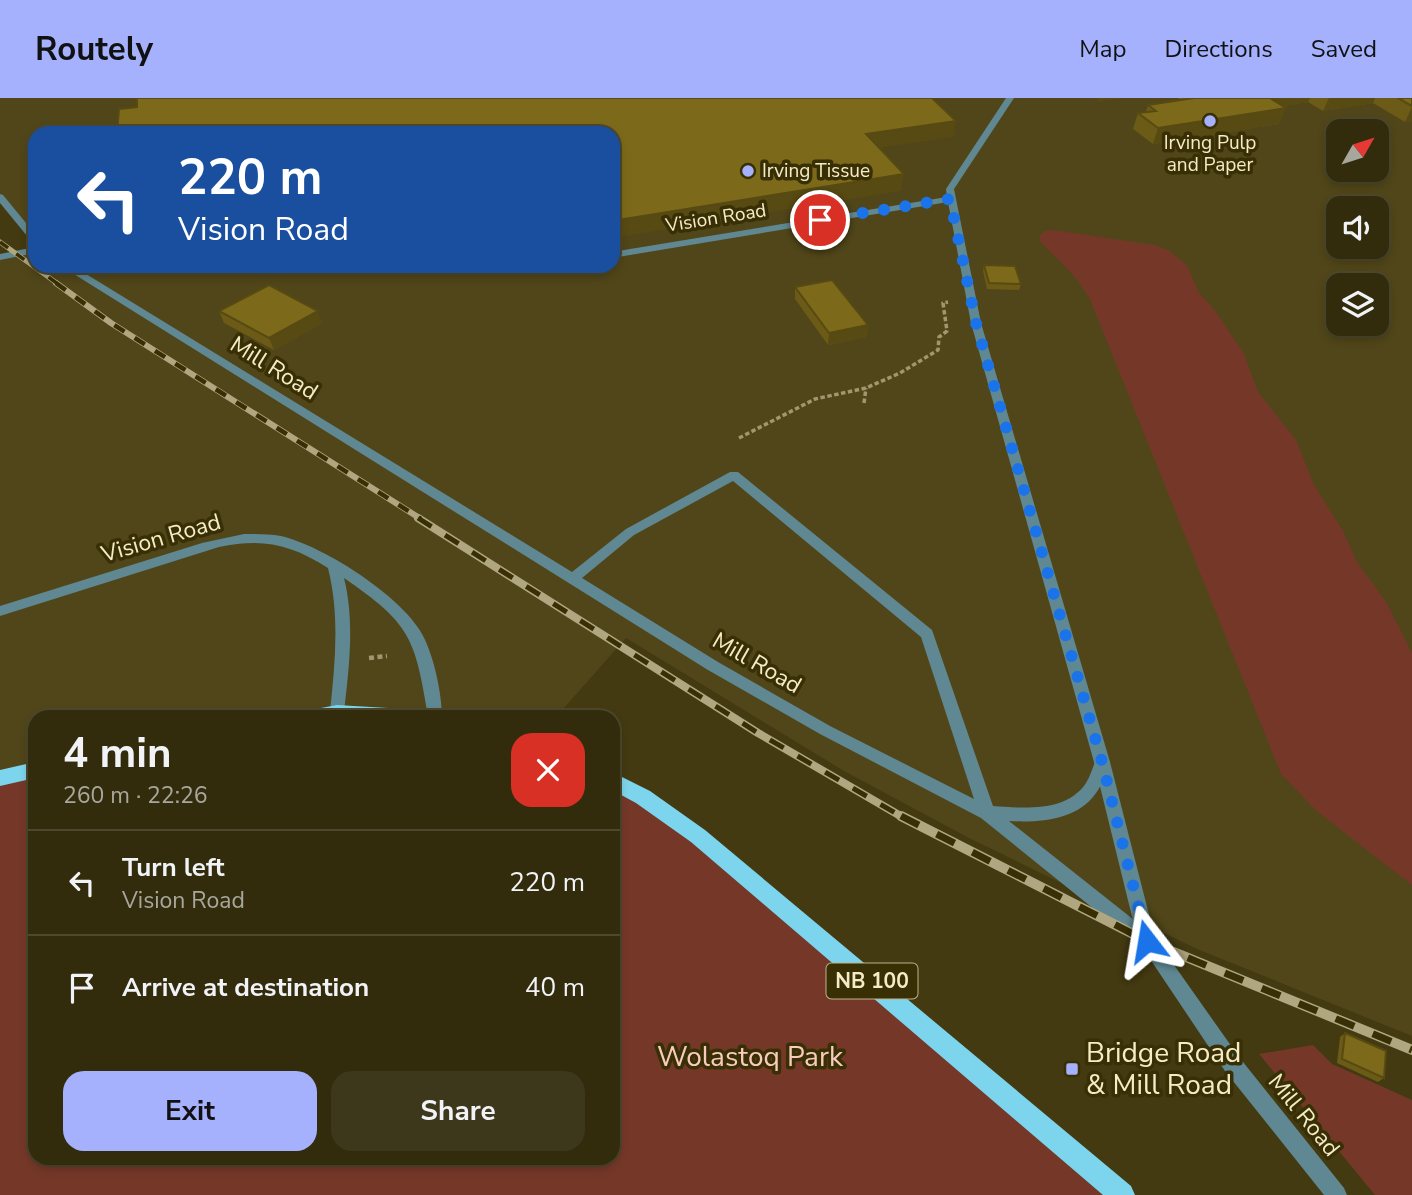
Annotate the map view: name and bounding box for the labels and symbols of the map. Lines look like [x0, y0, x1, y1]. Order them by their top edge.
marker: Irving Pulp and Paper [1202, 113, 1218, 129]
north arrow [1326, 119, 1390, 182]
place label: Irving Pulp and Paper [1164, 130, 1256, 178]
place label: Irving Tissue [762, 158, 870, 184]
marker: Irving Tissue [740, 163, 756, 179]
pin [790, 190, 850, 250]
street label: Vision Road [663, 197, 768, 239]
street label: Mill Road [224, 329, 324, 407]
street label: Vision Road [97, 506, 224, 570]
street label: Mill Road [707, 625, 807, 701]
position arrow [1110, 904, 1184, 978]
road number: NB 100 [826, 964, 917, 998]
place label: Bridge Road & Mill Road [1086, 1034, 1241, 1104]
park label: Wolastoq Park [657, 1038, 844, 1076]
marker: Bridge Road & Mill Road [1064, 1061, 1080, 1077]
street label: Mill Road [1261, 1067, 1347, 1163]

